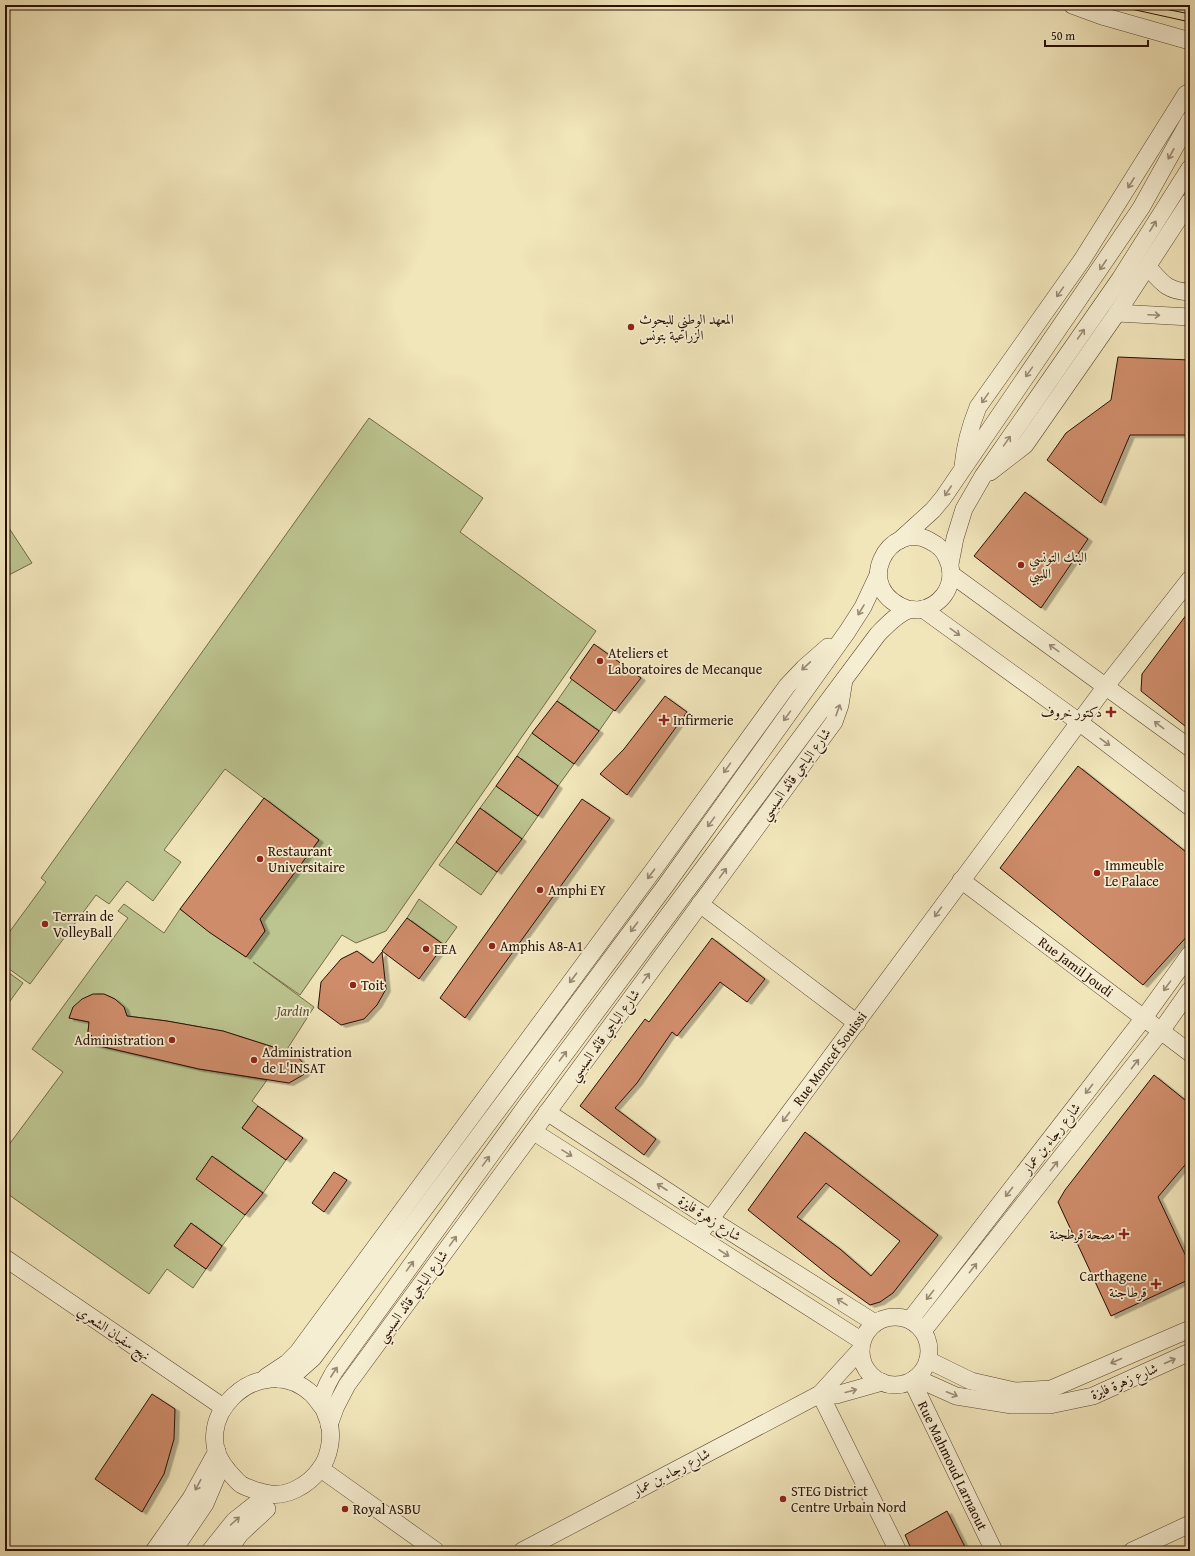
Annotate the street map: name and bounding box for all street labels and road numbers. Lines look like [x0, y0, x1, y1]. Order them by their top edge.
street label: شارع الباجي قائد السبسي [755, 724, 839, 827]
street label: Rue Jamil Joudi [1034, 932, 1118, 1002]
street label: شارع الباجي قائد السبسي [564, 985, 648, 1088]
street label: Rue Moncef Souissi [788, 1007, 871, 1110]
street label: شارع رجاء بن عمار [1016, 1098, 1087, 1181]
street label: شارع زهرة فايزة [673, 1190, 745, 1248]
street label: شارع الباجي قائد السبسي [372, 1246, 456, 1349]
street label: نهج سفيان الشعري [72, 1301, 155, 1367]
street label: شارع زهرة فايزة [1087, 1358, 1162, 1406]
street label: Rue Mahmoud Larnaout [913, 1398, 993, 1534]
street label: شارع رجاء بن عمار [627, 1443, 714, 1504]

